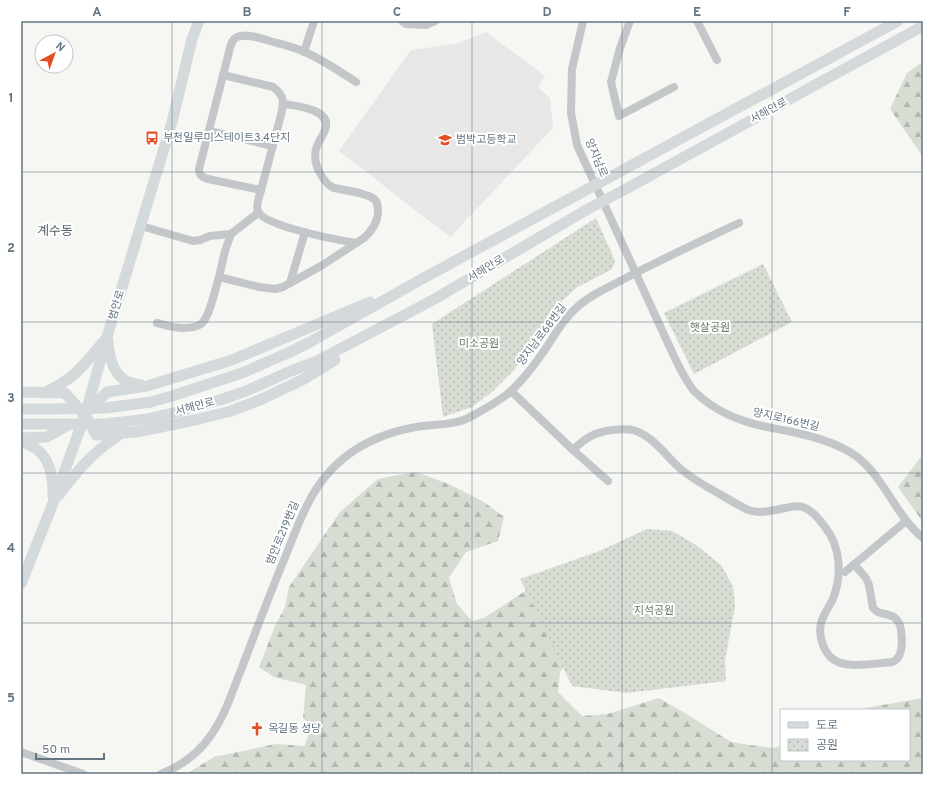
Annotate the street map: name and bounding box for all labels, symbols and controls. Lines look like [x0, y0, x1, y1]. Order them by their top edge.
text: A [92, 5, 102, 21]
text: B [243, 5, 252, 21]
text: C [393, 5, 401, 21]
text: D [542, 5, 552, 21]
text: E [693, 5, 701, 21]
text: F [843, 5, 851, 21]
north arrow [34, 34, 74, 74]
text: N [52, 39, 67, 55]
text: 1 [8, 91, 14, 107]
street label: 서해안로 [748, 95, 790, 127]
bus stop icon: 부천일루미스테이트3.4단지 [144, 130, 160, 146]
place label: 부천일루미스테이트3.4단지 [163, 131, 290, 145]
school or university icon: 범박고등학교 [437, 132, 453, 148]
place label: 범박고등학교 [456, 133, 517, 147]
street label: 양지남로 [582, 137, 610, 179]
district label: 계수동 [37, 224, 73, 240]
text: 2 [7, 241, 15, 257]
street label: 서해안로 [465, 253, 507, 285]
street label: 범안로 [106, 288, 128, 322]
street label: 양지남로68번길 [514, 301, 570, 369]
park label: 햇살공원 [690, 321, 730, 335]
park label: 미소공원 [459, 337, 499, 351]
text: 3 [7, 391, 15, 407]
street label: 서해안로 [174, 395, 216, 419]
street label: 양지로166번길 [751, 406, 821, 434]
street label: 범안로219번길 [263, 499, 303, 567]
text: 4 [7, 541, 15, 557]
park label: 지석공원 [634, 604, 674, 618]
text: 5 [7, 691, 15, 707]
legend [780, 709, 910, 761]
text: 도로 [816, 718, 838, 734]
church icon: 옥길동 성당 [249, 721, 265, 737]
place label: 옥길동 성당 [268, 722, 321, 736]
scale bar [36, 735, 104, 761]
text: 공원 [816, 738, 838, 754]
text: 50 m [42, 742, 70, 758]

